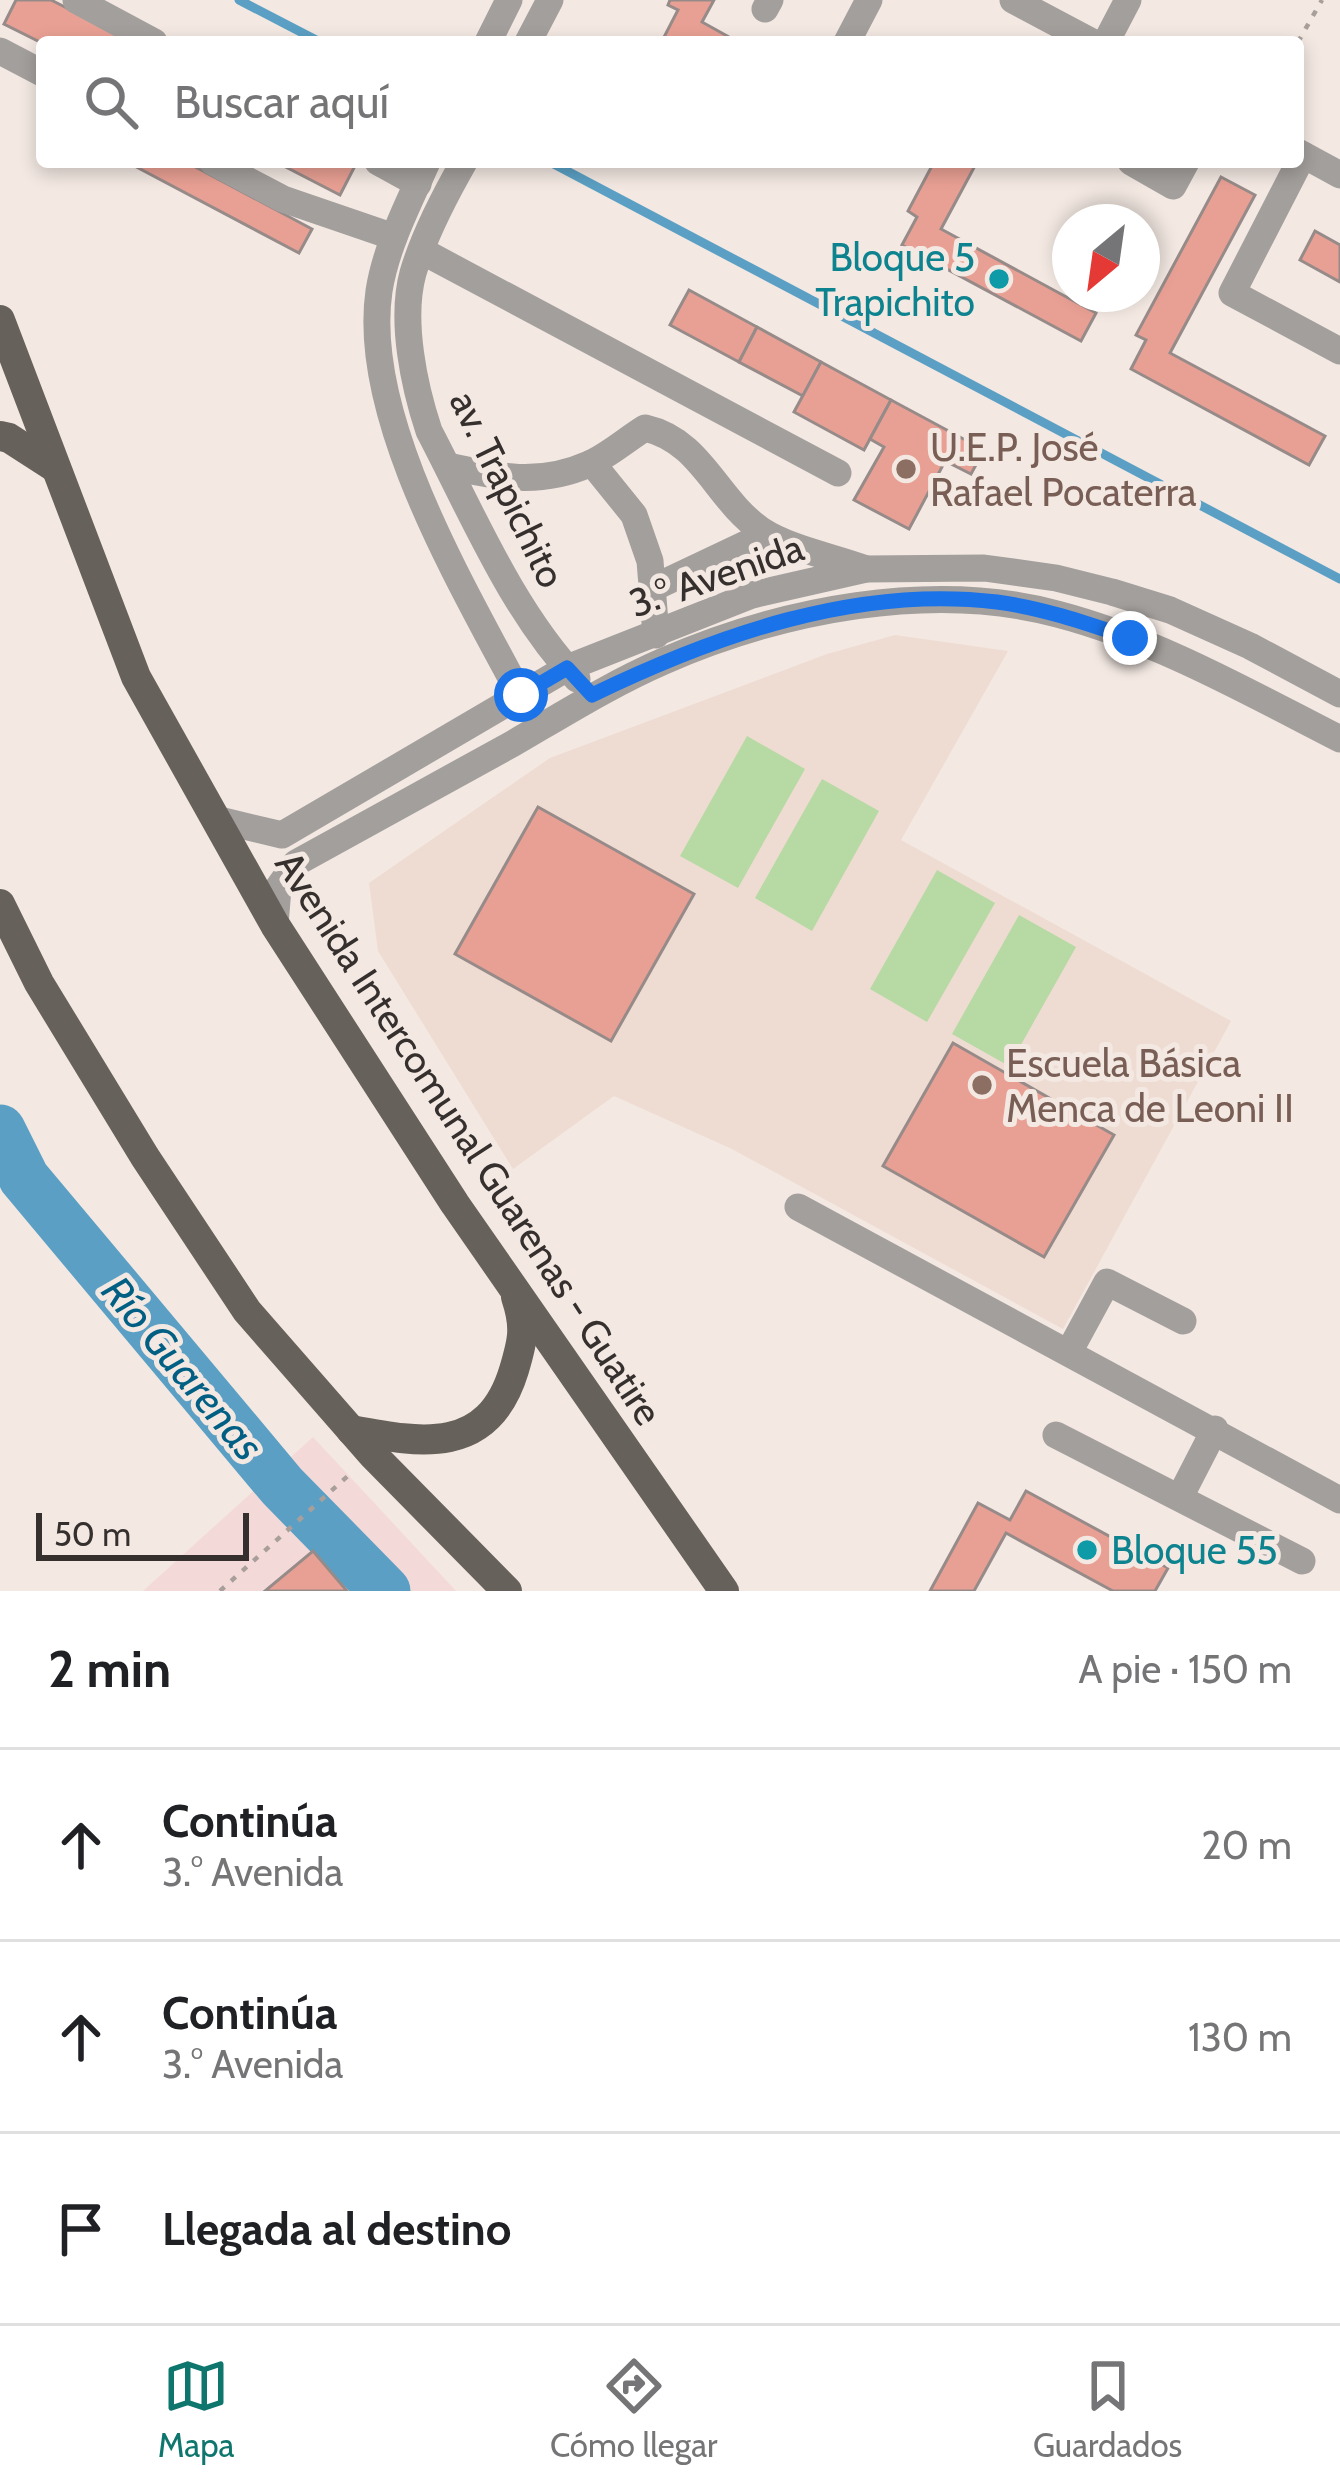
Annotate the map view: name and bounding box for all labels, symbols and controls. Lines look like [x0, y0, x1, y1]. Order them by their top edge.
search box [36, 36, 1304, 168]
icon: search [78, 69, 144, 135]
text: Buscar aquí [174, 75, 389, 129]
north arrow [1052, 204, 1160, 312]
place label: Bloque 5 Trapichito [815, 233, 975, 326]
marker: Bloque 5 Trapichito [986, 266, 1012, 292]
street label: av. Trapichito [440, 383, 576, 595]
place label: U.E.P. José Rafael Pocaterra [930, 423, 1197, 516]
marker: U.E.P. José Rafael Pocaterra [893, 456, 919, 482]
street label: 3.° Avenida [623, 523, 810, 627]
route end [1103, 611, 1157, 665]
route start [494, 668, 548, 722]
street label: Avenida Intercomunal Guarenas - Guatire [265, 842, 673, 1434]
place label: Escuela Básica Menca de Leoni II [1006, 1039, 1294, 1132]
marker: Escuela Básica Menca de Leoni II [969, 1072, 995, 1098]
water label: Río Guarenas [91, 1265, 275, 1471]
scale bar [36, 1507, 249, 1560]
text: 50 m [54, 1514, 131, 1554]
place label: Bloque 55 [1111, 1526, 1278, 1574]
marker: Bloque 55 [1074, 1537, 1100, 1563]
text: 2 min [48, 1638, 171, 1700]
text: A pie · 150 m [1078, 1645, 1292, 1693]
text: Continúa [162, 1794, 337, 1848]
icon: ahead [48, 1812, 114, 1878]
text: 20 m [1201, 1821, 1292, 1869]
text: 3.° Avenida [162, 1848, 343, 1896]
text: Continúa [162, 1986, 337, 2040]
icon: ahead [48, 2004, 114, 2070]
text: 130 m [1188, 2013, 1292, 2061]
text: 3.° Avenida [162, 2040, 343, 2088]
icon: arrive [48, 2196, 114, 2262]
text: Llegada al destino [162, 2202, 511, 2256]
tab: Mapa [158, 2353, 234, 2465]
tab: Cómo llegar [550, 2353, 717, 2465]
tab: Guardados [1033, 2353, 1182, 2465]

